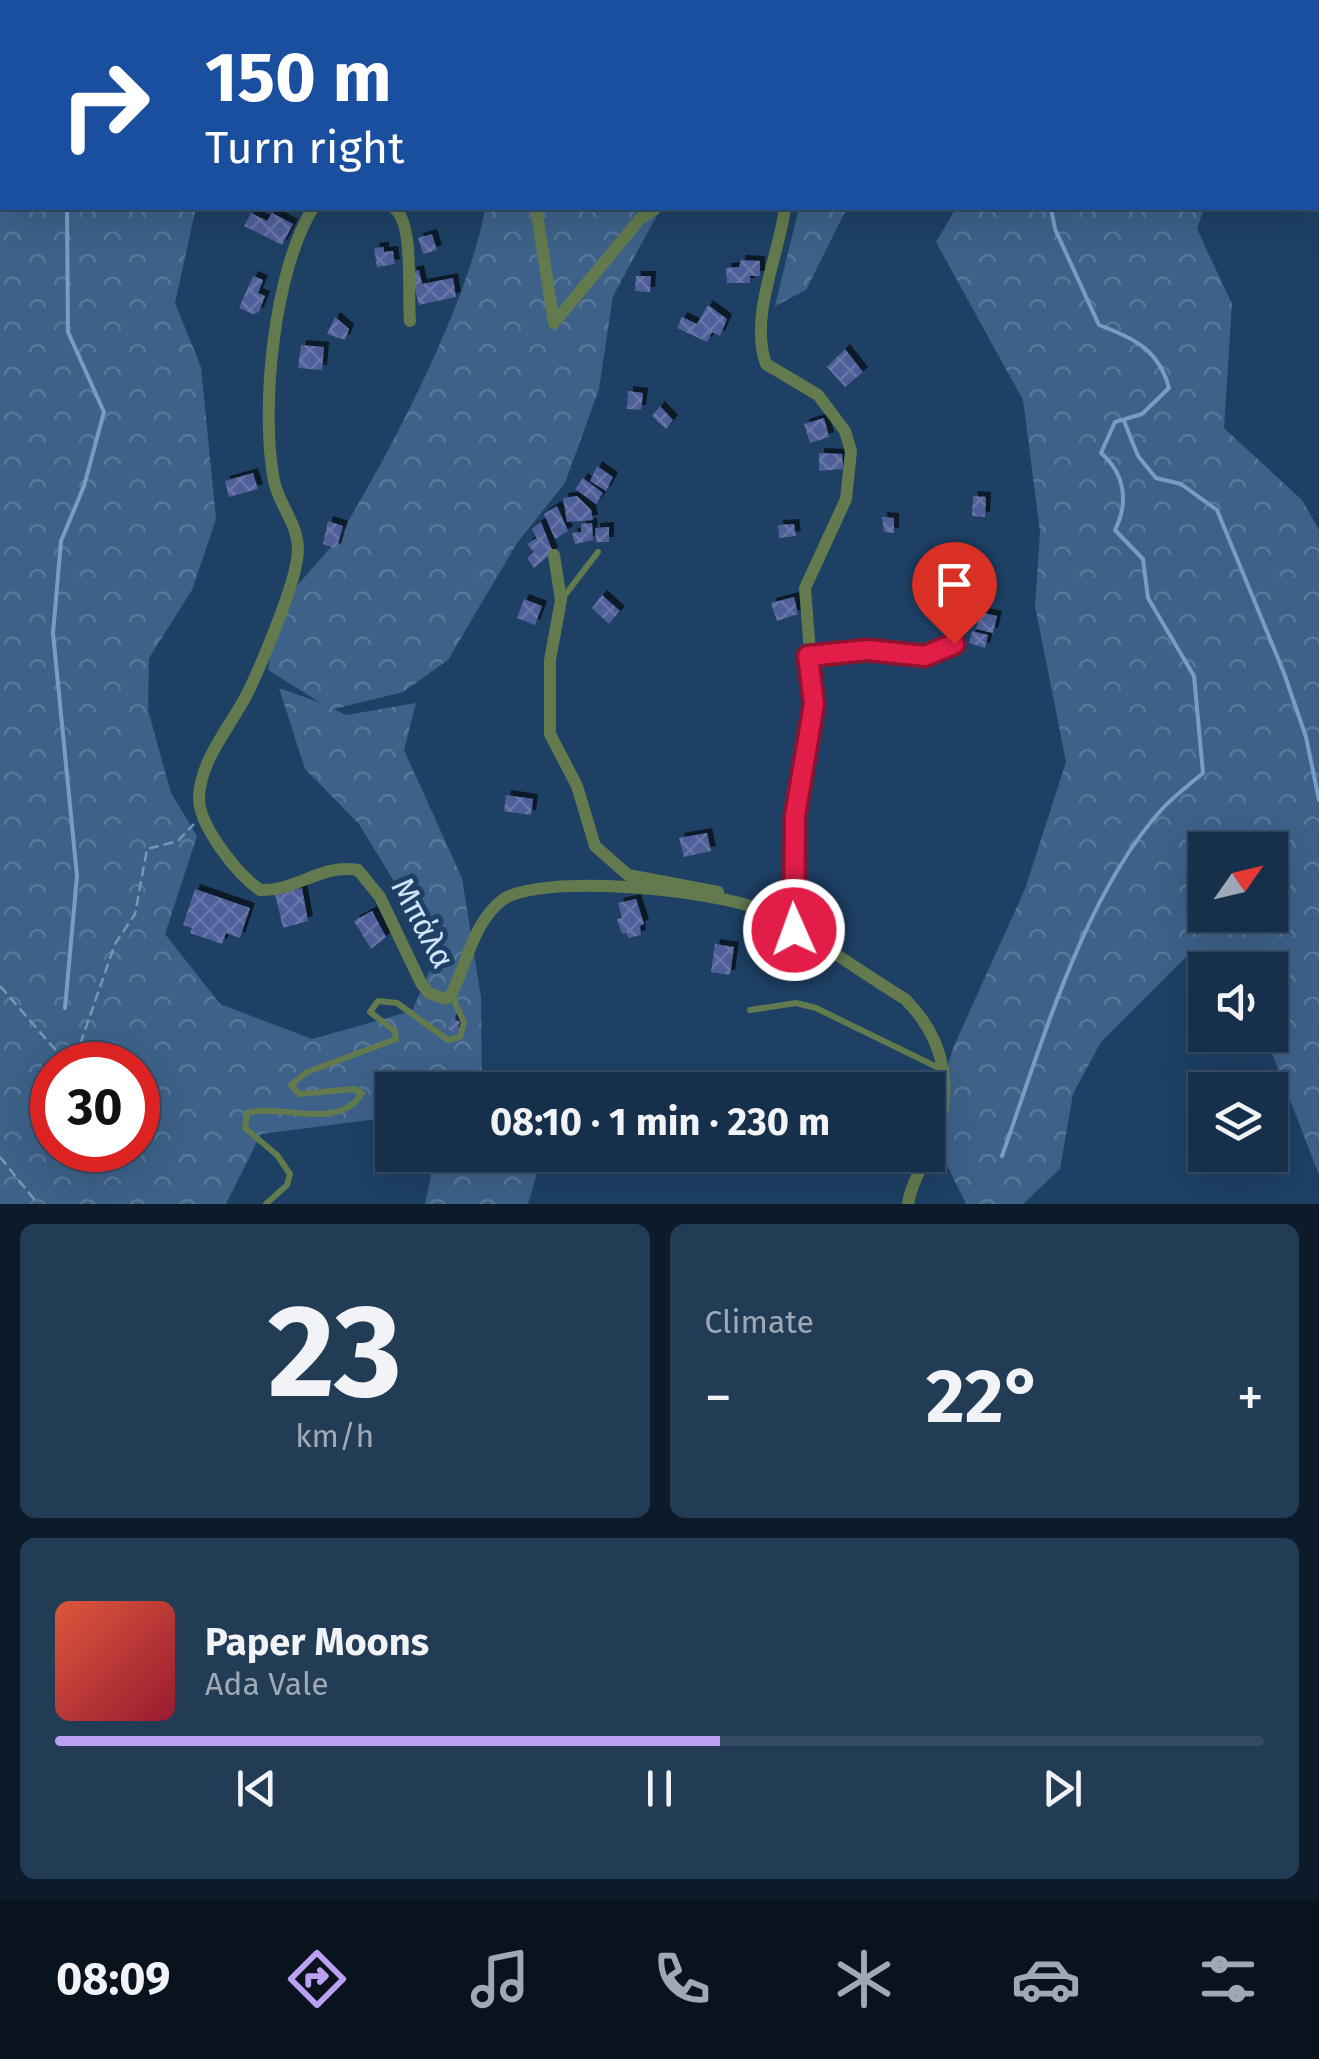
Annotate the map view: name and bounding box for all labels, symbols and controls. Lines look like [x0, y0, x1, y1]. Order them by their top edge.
text: 150 m [205, 36, 392, 120]
icon: right [40, 40, 170, 170]
text: Turn right [205, 121, 404, 175]
pin [912, 542, 997, 645]
icon: arrive [927, 557, 982, 612]
north arrow [1188, 832, 1288, 932]
map controls [1188, 832, 1288, 1172]
street label: Μπάλα [384, 871, 462, 975]
position arrow [742, 878, 846, 982]
button: sound [1188, 952, 1288, 1052]
speed limit sign: 30 [30, 1042, 160, 1172]
button: layers [1188, 1072, 1288, 1172]
text: 08:10 · 1 min · 230 m [490, 1099, 830, 1145]
text: 23 [268, 1274, 402, 1430]
text: Climate [705, 1303, 814, 1341]
text: 22° [926, 1352, 1043, 1442]
text: − [705, 1365, 732, 1431]
text: + [1237, 1365, 1264, 1431]
text: km/h [295, 1417, 374, 1455]
text: Paper Moons [205, 1619, 429, 1665]
text: Ada Vale [205, 1665, 329, 1703]
icon: previous [229, 1761, 284, 1816]
icon: pause [632, 1761, 687, 1816]
icon: next [1035, 1761, 1090, 1816]
icon: directions [282, 1944, 352, 2014]
icon: music [465, 1944, 535, 2014]
icon: phone [647, 1944, 717, 2014]
icon: climate [829, 1944, 899, 2014]
icon: car [1011, 1944, 1081, 2014]
icon: filters [1193, 1944, 1263, 2014]
text: 08:09 [56, 1952, 170, 2006]

